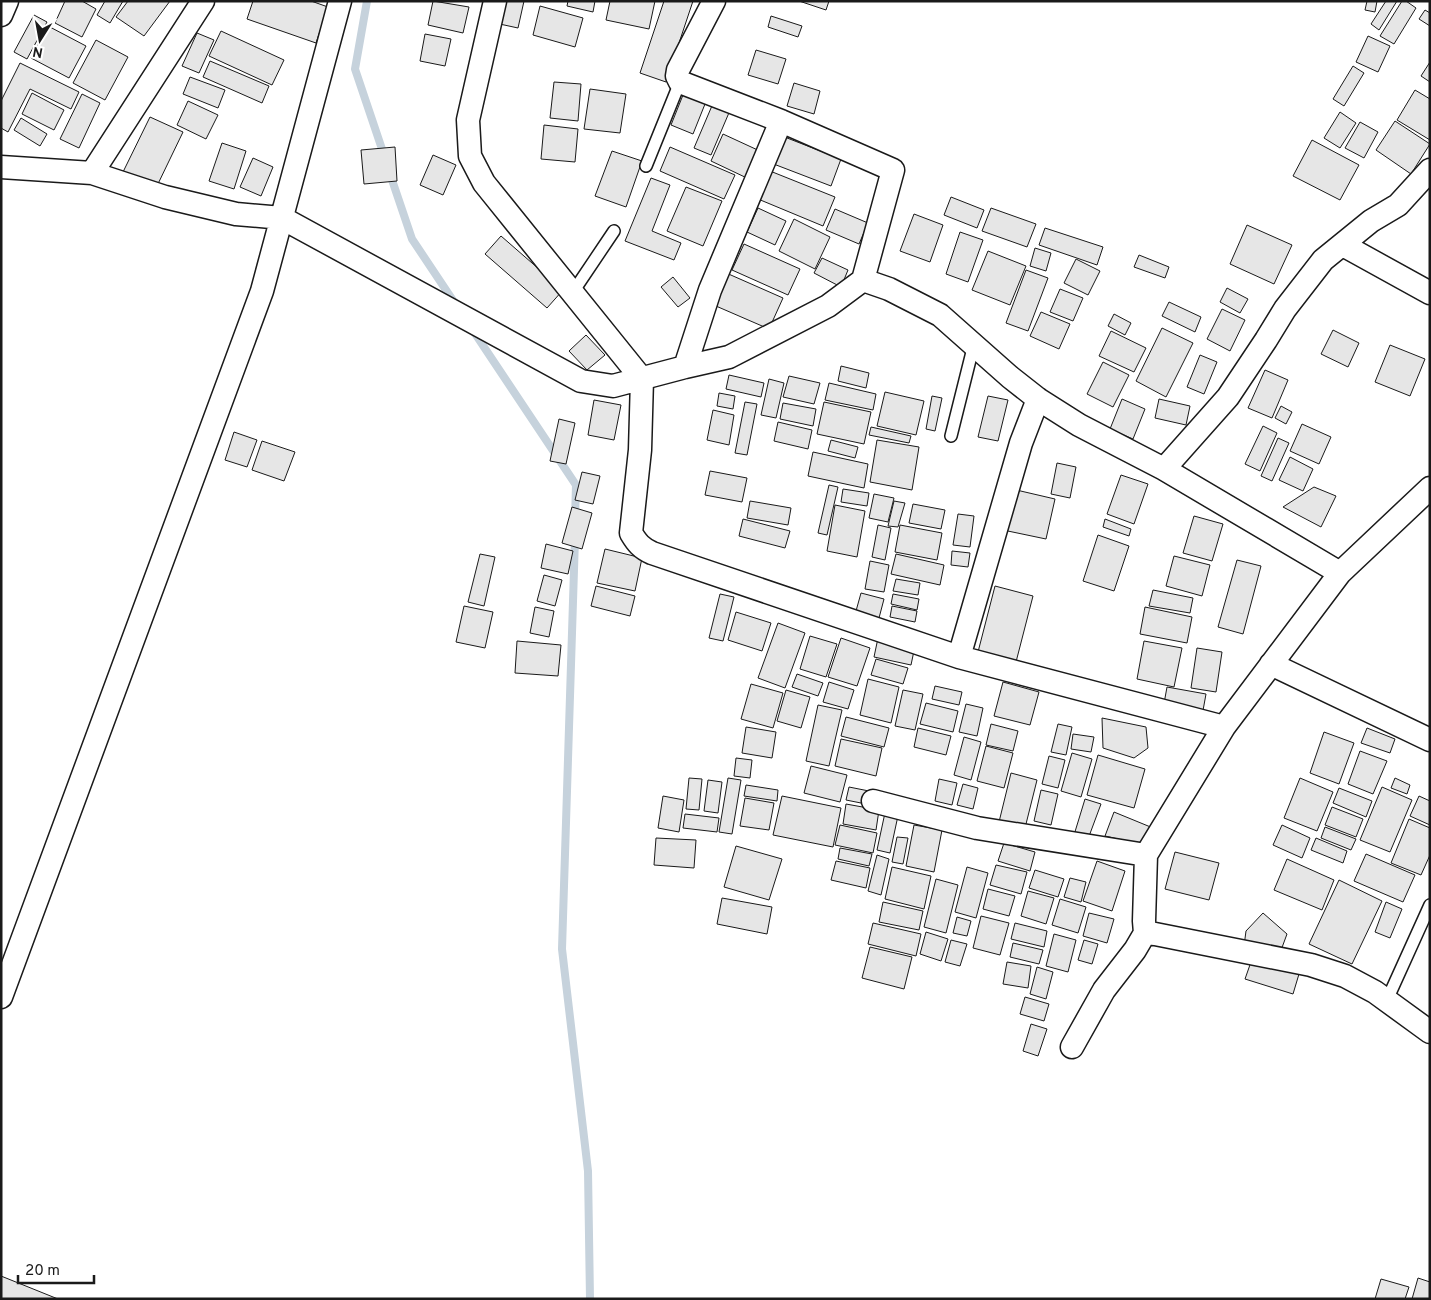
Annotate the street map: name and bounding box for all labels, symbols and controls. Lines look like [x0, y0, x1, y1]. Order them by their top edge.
north arrow [15, 15, 65, 65]
text: N [31, 42, 44, 61]
scale bar [18, 1252, 94, 1284]
text: 20 m [25, 1262, 60, 1281]

